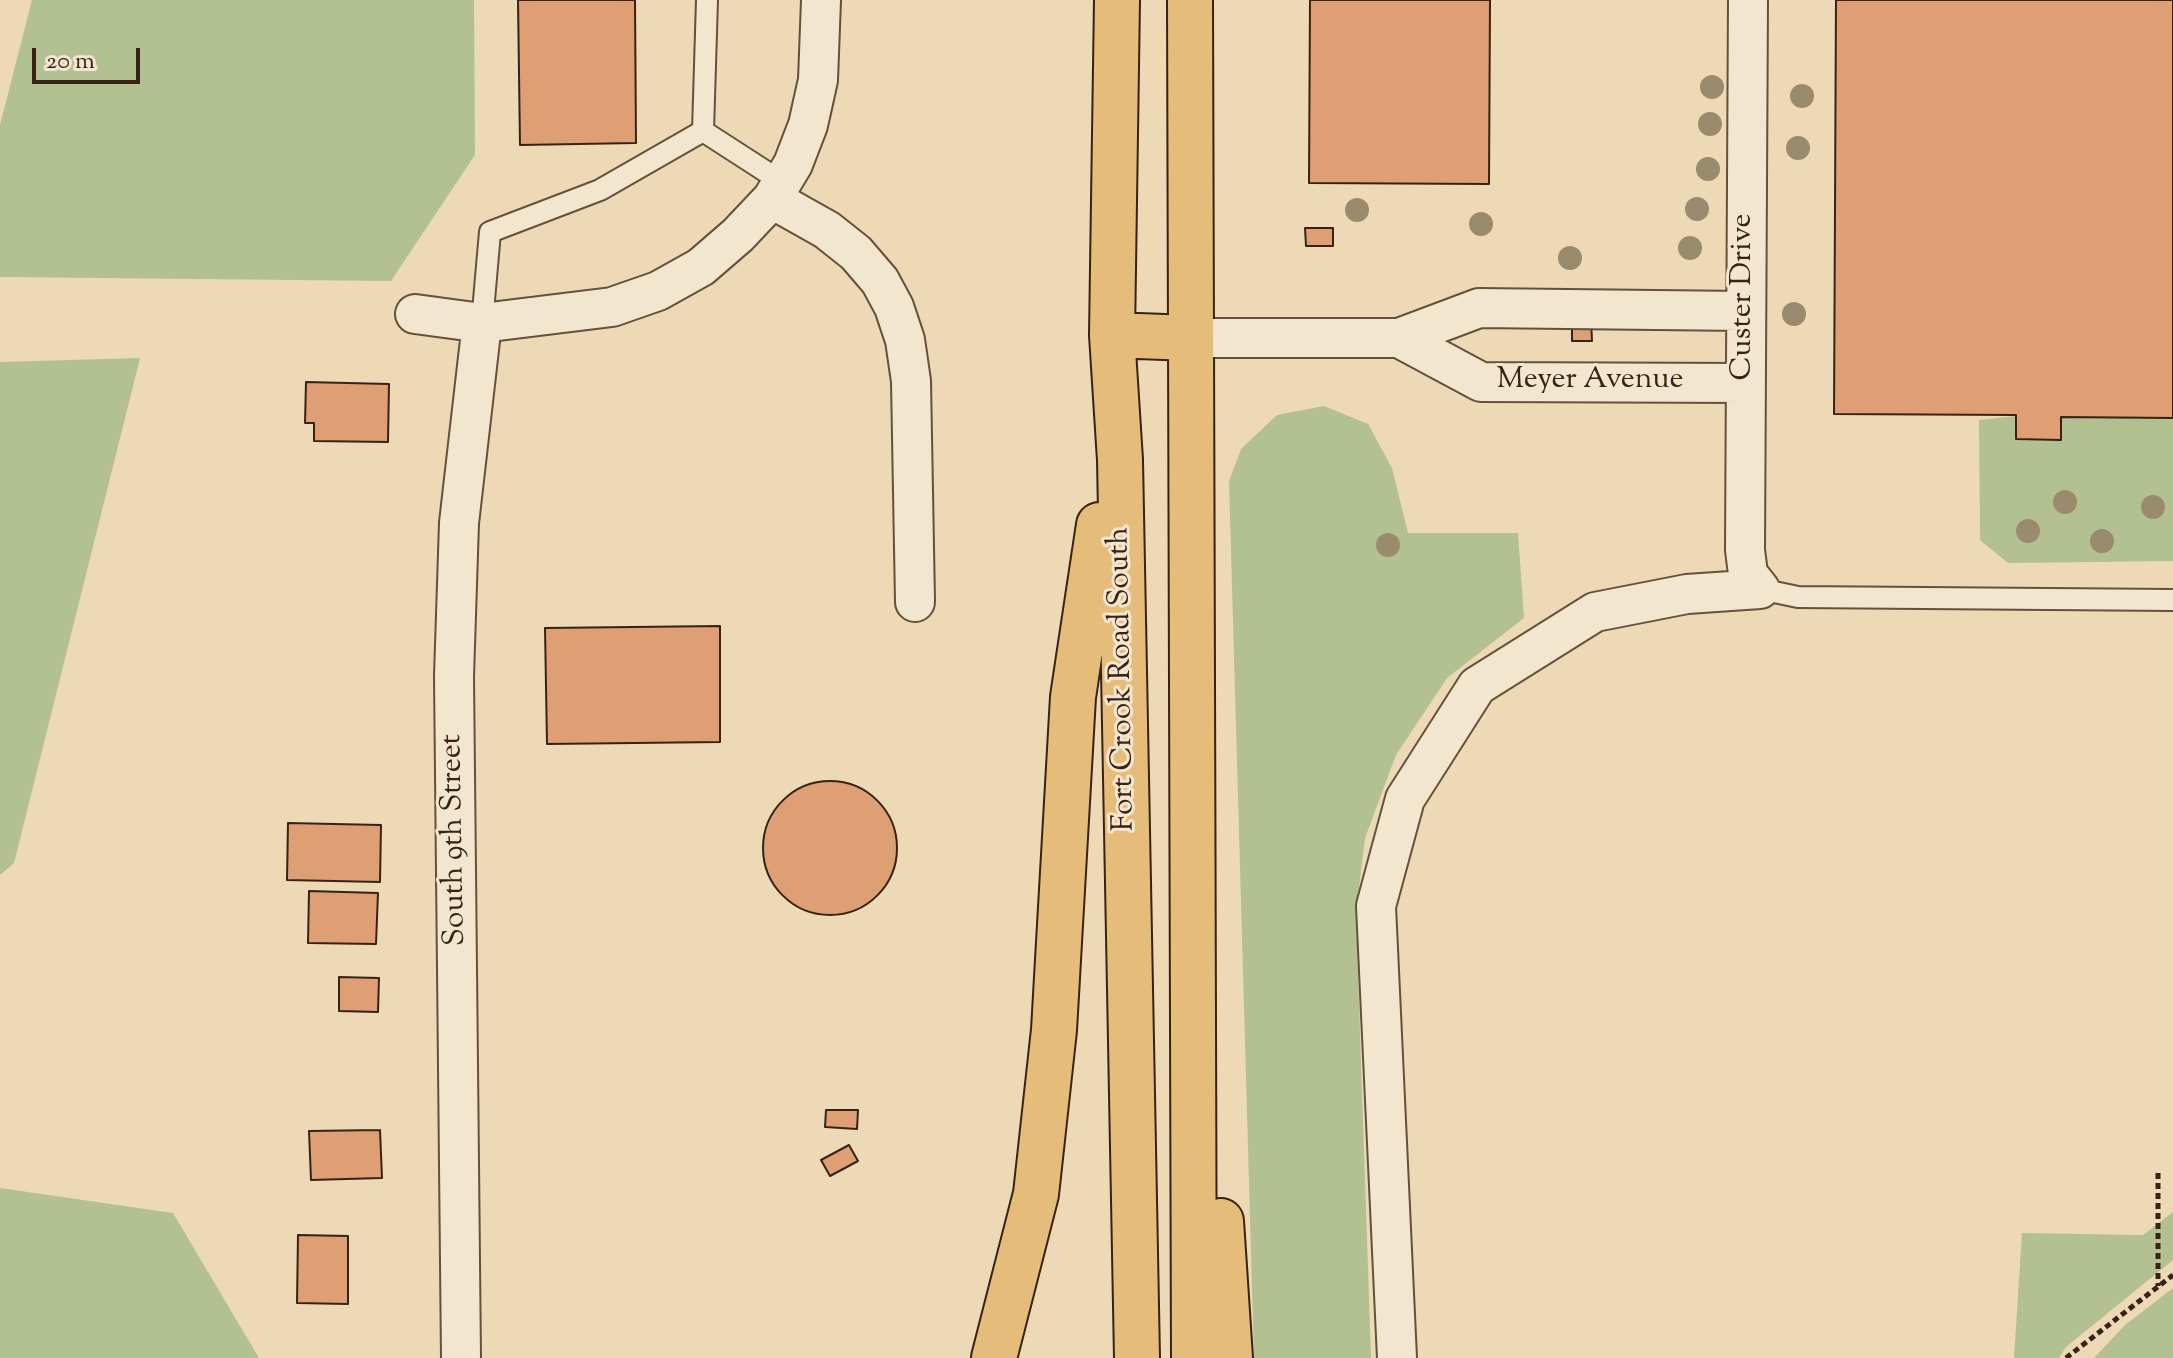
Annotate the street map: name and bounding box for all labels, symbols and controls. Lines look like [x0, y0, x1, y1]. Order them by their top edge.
scale bar [36, 32, 144, 82]
text: 20 m [46, 45, 95, 79]
street label: Custer Drive [1727, 214, 1763, 380]
street label: Meyer Avenue [1497, 364, 1683, 400]
street label: Fort Crook Road South [1103, 527, 1145, 831]
street label: South 9th Street [436, 734, 476, 946]

